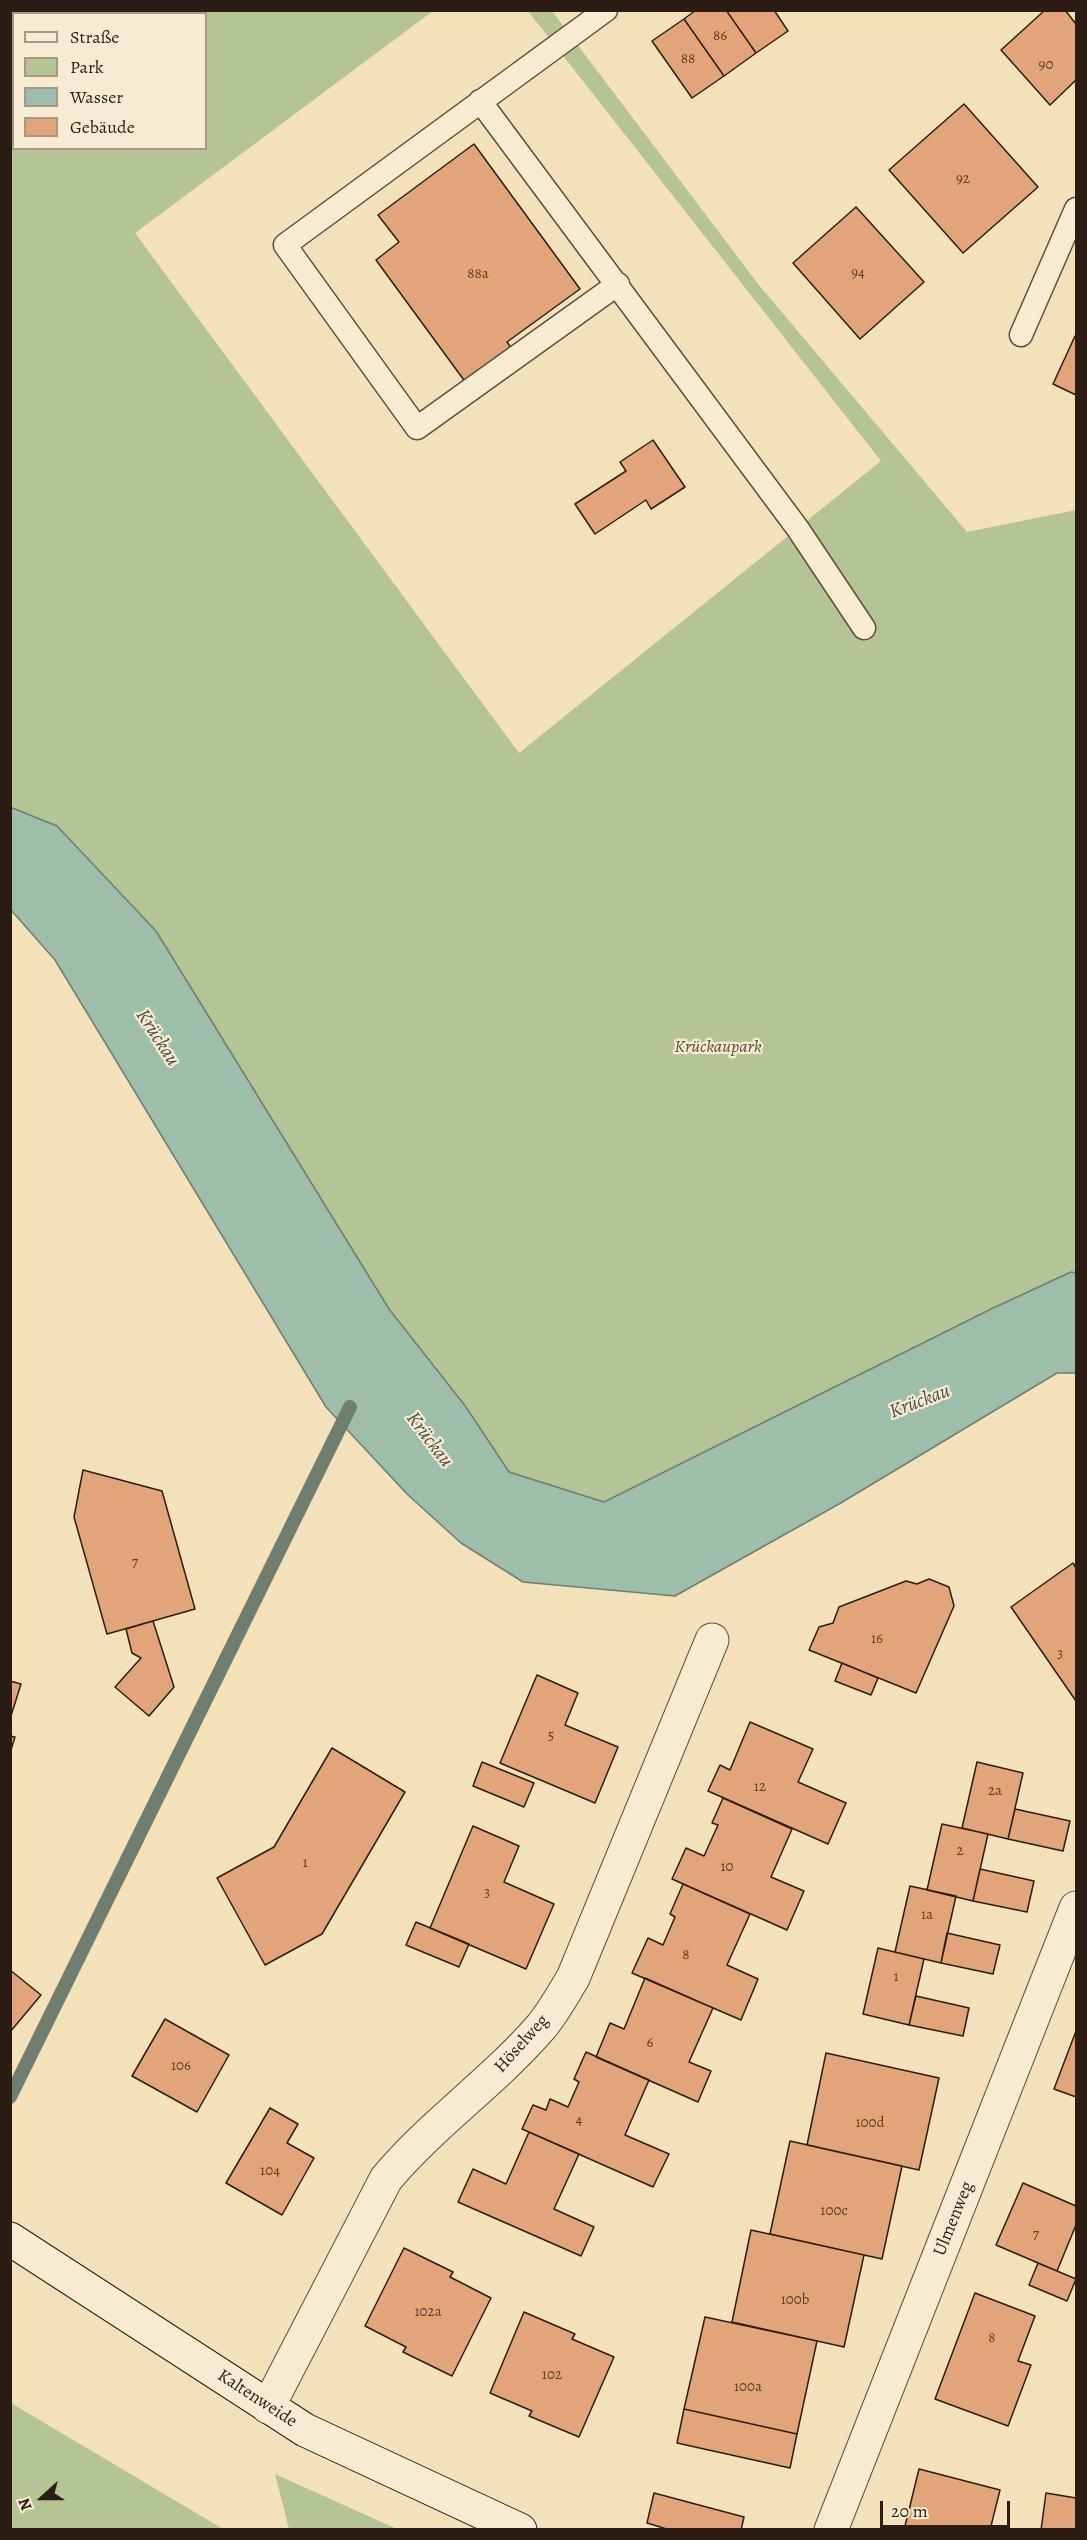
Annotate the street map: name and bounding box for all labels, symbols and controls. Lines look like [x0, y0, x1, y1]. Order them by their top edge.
legend [12, 12, 207, 150]
text: Straße [70, 25, 119, 49]
house number: 86 [713, 27, 727, 45]
house number: 88 [681, 50, 695, 68]
text: Park [70, 55, 104, 79]
house number: 90 [1039, 56, 1053, 74]
text: Wasser [70, 85, 123, 109]
text: Gebäude [70, 115, 135, 139]
house number: 92 [956, 170, 970, 188]
house number: 94 [851, 264, 865, 282]
house number: 88a [467, 265, 489, 283]
water label: Krückau [130, 1005, 184, 1071]
park label: Krückaupark [674, 1037, 762, 1059]
water label: Krückau [886, 1379, 954, 1425]
water label: Krückau [400, 1408, 458, 1472]
house number: 7 [132, 1554, 138, 1572]
house number: 16 [871, 1630, 883, 1648]
house number: 3 [1057, 1645, 1063, 1663]
house number: 5 [548, 1727, 554, 1745]
house number: 12 [754, 1778, 766, 1796]
house number: 2a [988, 1782, 1002, 1800]
house number: 2 [956, 1842, 964, 1860]
house number: 1 [302, 1854, 308, 1872]
house number: 10 [720, 1858, 734, 1876]
house number: 3 [484, 1884, 490, 1902]
house number: 1a [921, 1906, 933, 1924]
house number: 8 [682, 1946, 690, 1964]
house number: 1 [893, 1968, 899, 1986]
street label: Höselweg [490, 2010, 554, 2078]
house number: 6 [647, 2034, 653, 2052]
house number: 106 [171, 2057, 191, 2075]
house number: 4 [576, 2111, 582, 2129]
house number: 100d [855, 2114, 885, 2132]
house number: 104 [260, 2162, 280, 2180]
street label: Ulmenweg [929, 2179, 979, 2259]
house number: 100c [820, 2202, 848, 2220]
house number: 7 [1033, 2226, 1039, 2244]
house number: 100b [781, 2291, 809, 2309]
house number: 102a [414, 2303, 442, 2321]
house number: 8 [988, 2329, 996, 2347]
street label: Kaltenweide [213, 2365, 301, 2433]
house number: 102 [542, 2366, 562, 2384]
house number: 100a [734, 2378, 762, 2396]
north arrow [12, 2468, 72, 2528]
scale bar [883, 2489, 1014, 2527]
text: N [13, 2495, 38, 2514]
text: 20 m [891, 2499, 928, 2523]

